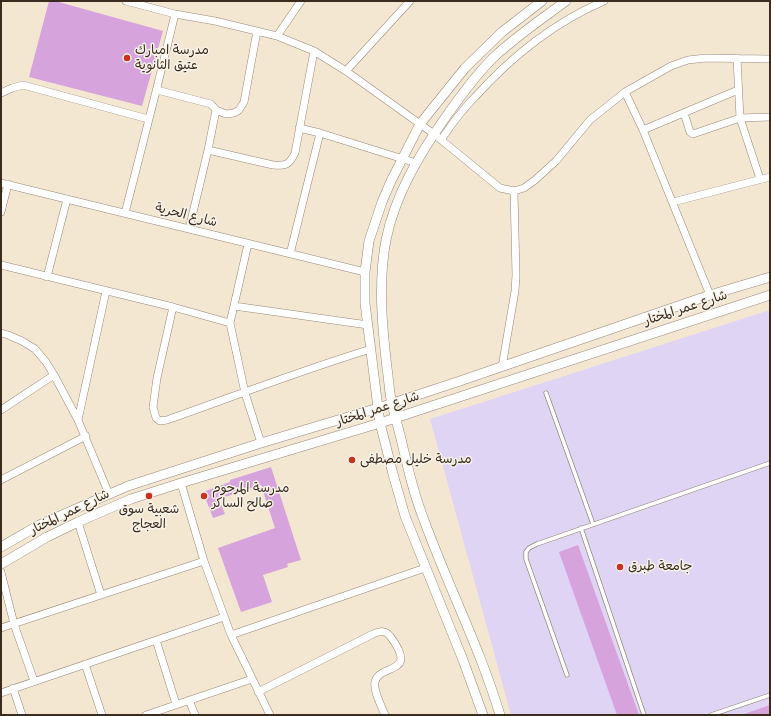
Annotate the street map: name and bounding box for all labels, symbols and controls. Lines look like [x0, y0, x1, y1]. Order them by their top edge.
place label: مدرسة امبارك عتيق الثانوية [135, 43, 209, 74]
marker: مدرسة امبارك عتيق الثانوية [122, 53, 132, 63]
street label: شارع الحرية [153, 201, 219, 231]
street label: شارع عمر المختار [642, 288, 730, 330]
street label: شارع عمر المختار [334, 389, 422, 431]
place label: مدرسة خليل مصطفى [360, 452, 472, 468]
marker: مدرسة خليل مصطفى [347, 455, 357, 465]
place label: مدرسة المرحوم صالح الساكر [212, 481, 289, 512]
street label: شارع عمر المختار [28, 487, 112, 539]
marker: شعبية سوق العجاج [144, 491, 154, 501]
marker: مدرسة المرحوم صالح الساكر [199, 491, 209, 501]
place label: شعبية سوق العجاج [119, 502, 179, 533]
place label: جامعة طبرق [628, 559, 692, 575]
marker: جامعة طبرق [615, 562, 625, 572]

